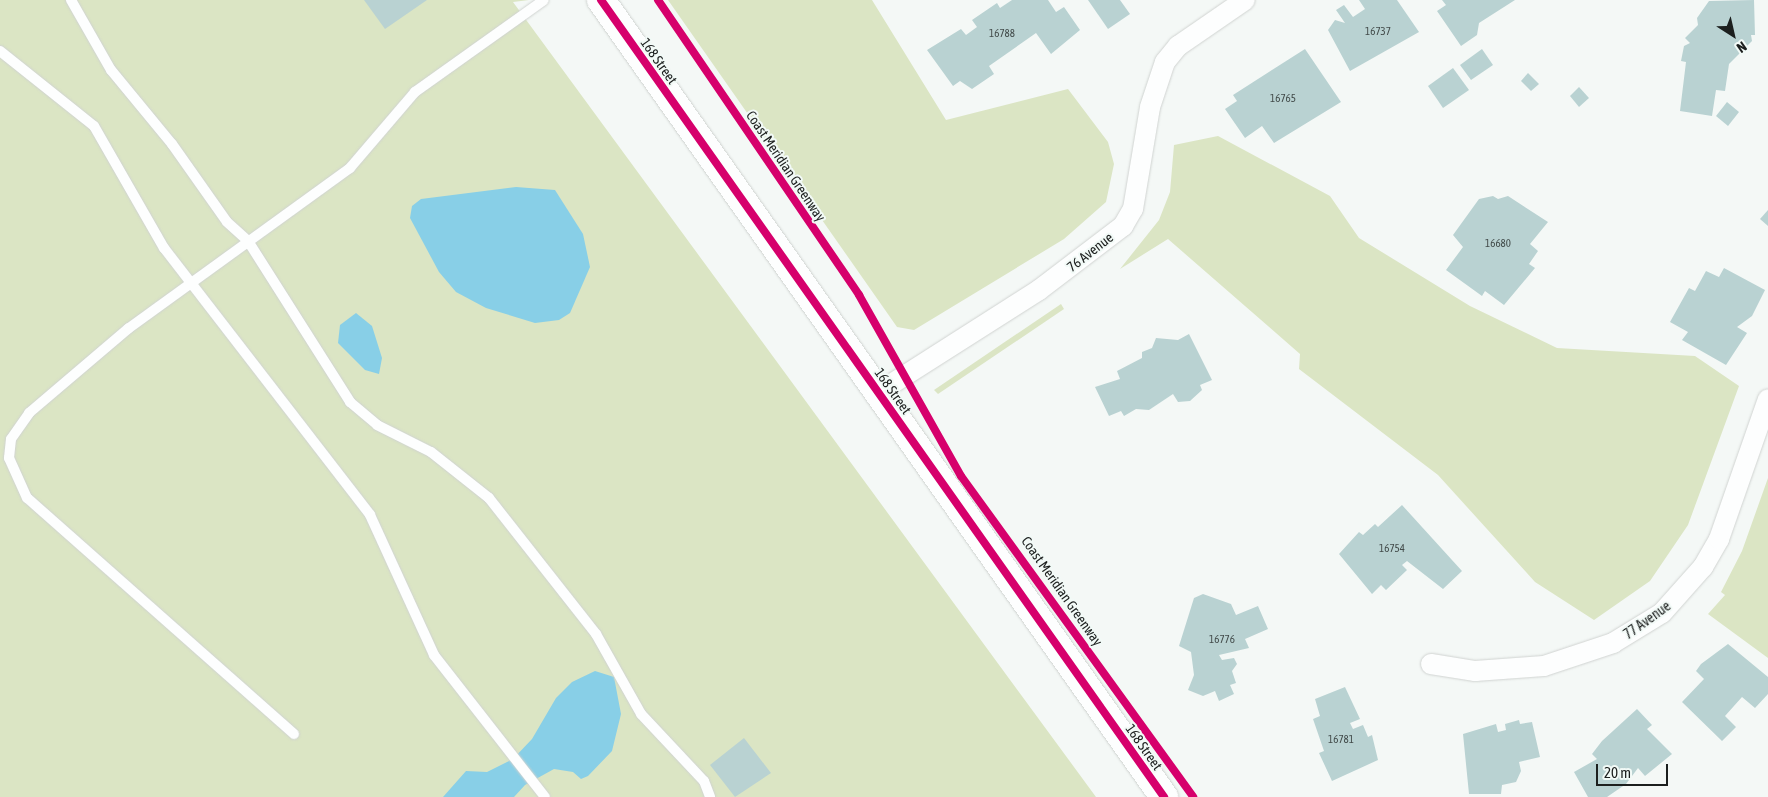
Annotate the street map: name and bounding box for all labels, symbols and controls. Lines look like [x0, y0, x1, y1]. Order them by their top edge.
north arrow [1708, 10, 1758, 60]
house number: 16737 [1365, 24, 1391, 38]
house number: 16788 [989, 26, 1015, 40]
street label: 168 Street [637, 35, 681, 87]
text: N [1734, 38, 1750, 56]
house number: 16765 [1270, 91, 1296, 105]
street label: Coast Meridian Greenway [743, 107, 829, 225]
street label: 76 Avenue [1064, 229, 1116, 275]
house number: 16680 [1485, 236, 1511, 250]
street label: 168 Street [871, 365, 915, 417]
street label: Coast Meridian Greenway [1018, 533, 1106, 649]
house number: 16754 [1379, 541, 1405, 555]
street label: 77 Avenue [1620, 597, 1674, 643]
house number: 16776 [1209, 632, 1235, 646]
street label: 168 Street [1122, 721, 1166, 773]
house number: 16781 [1328, 732, 1354, 746]
scale bar [1598, 754, 1670, 786]
text: 20 m [1604, 764, 1631, 781]

